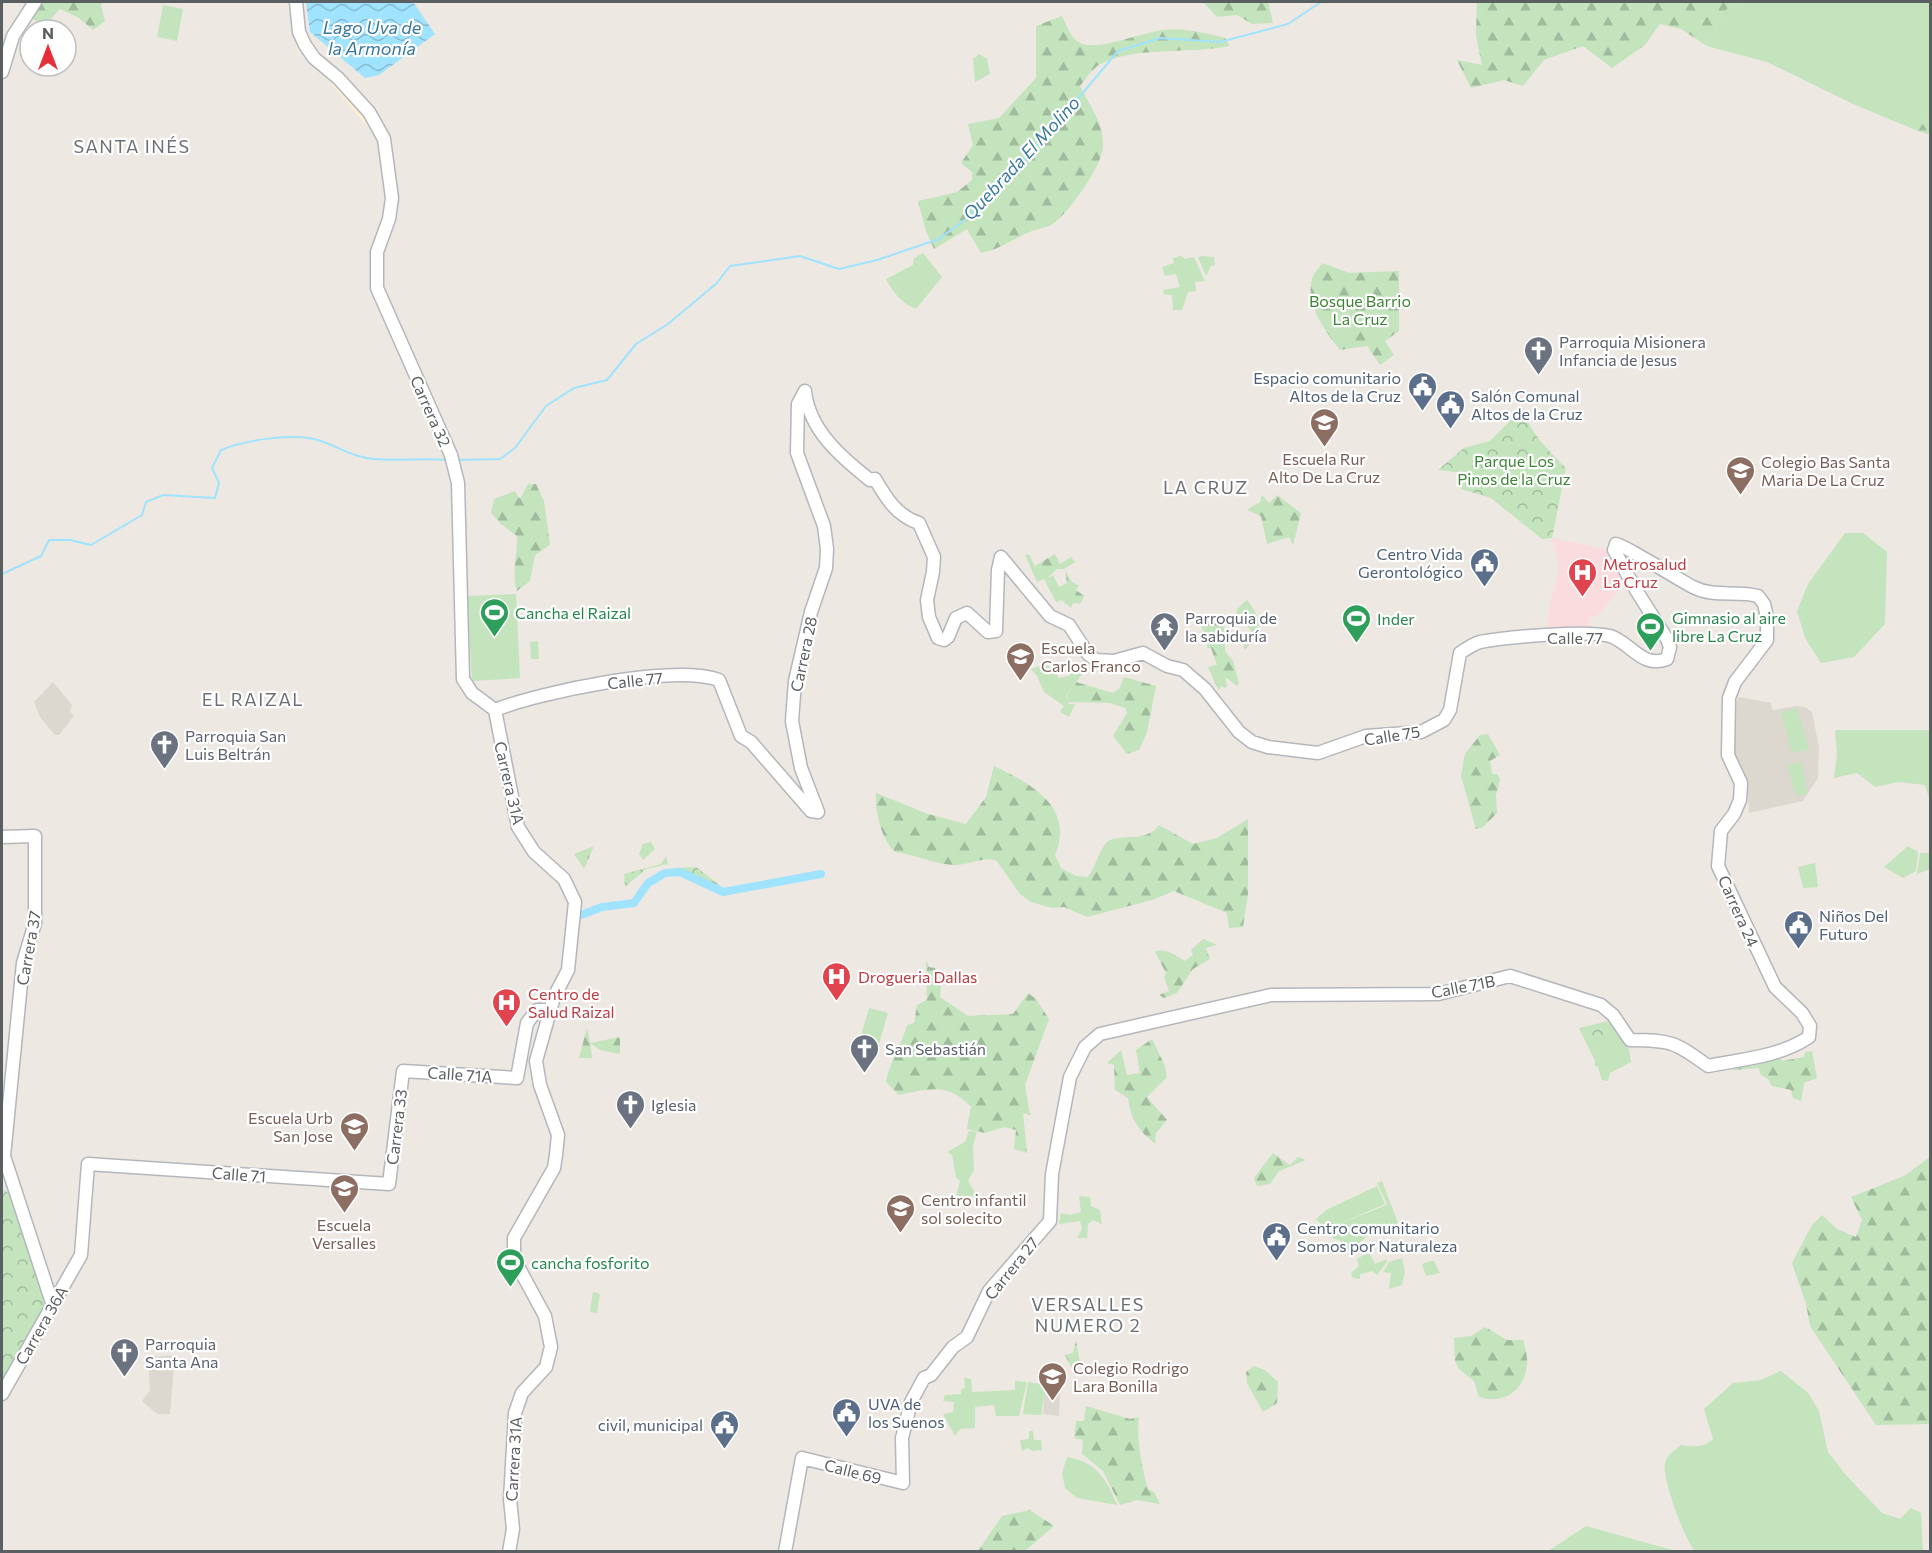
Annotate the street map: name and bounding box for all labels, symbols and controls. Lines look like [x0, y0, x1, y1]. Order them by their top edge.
water label: Lago Uva de la Armonía [323, 16, 422, 59]
north arrow [18, 18, 78, 78]
text: N [42, 23, 54, 42]
water label: Quebrada El Molino [958, 91, 1084, 225]
district label: SANTA INÉS [73, 135, 191, 157]
park label: Bosque Barrio La Cruz [1309, 291, 1411, 328]
place label: Parroquia Misionera Infancia de Jesus [1559, 332, 1706, 369]
church icon: Parroquia Misionera Infancia de Jesus [1522, 334, 1554, 376]
place label: Espacio comunitario Altos de la Cruz [1253, 368, 1401, 405]
public building icon: Espacio comunitario Altos de la Cruz [1406, 370, 1438, 412]
street label: Carrera 32 [407, 372, 455, 450]
place label: Salón Comunal Altos de la Cruz [1471, 386, 1583, 423]
public building icon: Salón Comunal Altos de la Cruz [1434, 388, 1466, 430]
school or university icon: Escuela Rur Alto De La Cruz [1308, 406, 1340, 448]
place label: Escuela Rur Alto De La Cruz [1268, 449, 1380, 486]
park label: Parque Los Pinos de la Cruz [1457, 451, 1571, 488]
place label: Colegio Bas Santa Maria De La Cruz [1761, 452, 1890, 489]
school or university icon: Colegio Bas Santa Maria De La Cruz [1724, 454, 1756, 496]
district label: LA CRUZ [1163, 476, 1249, 498]
place label: Centro Vida Gerontológico [1358, 544, 1463, 581]
public building icon: Centro Vida Gerontológico [1468, 546, 1500, 588]
place label: Metrosalud La Cruz [1603, 554, 1687, 591]
hospital icon: Metrosalud La Cruz [1566, 556, 1598, 598]
sports icon: Cancha el Raizal [478, 596, 510, 638]
sports icon: Inder [1340, 602, 1372, 644]
place label: Cancha el Raizal [515, 603, 631, 622]
place label: Parroquia de la sabiduría [1185, 608, 1277, 645]
place label: Gimnasio al aire libre La Cruz [1672, 608, 1786, 645]
place label: Inder [1377, 609, 1415, 628]
temple icon: Parroquia de la sabiduría [1148, 610, 1180, 652]
sports icon: Gimnasio al aire libre La Cruz [1635, 610, 1667, 652]
street label: Carrera 28 [786, 615, 820, 693]
street label: Calle 77 [1547, 628, 1603, 647]
place label: Escuela Carlos Franco [1041, 638, 1141, 675]
school or university icon: Escuela Carlos Franco [1004, 640, 1036, 682]
street label: Calle 77 [606, 668, 664, 692]
district label: EL RAIZAL [202, 688, 304, 710]
street label: Calle 75 [1363, 721, 1421, 749]
place label: Parroquia San Luis Beltrán [185, 726, 286, 763]
church icon: Parroquia San Luis Beltrán [148, 728, 180, 770]
street label: Carrera 31A [491, 739, 529, 827]
street label: Carrera 24 [1715, 872, 1763, 950]
place label: Niños Del Futuro [1819, 906, 1888, 943]
public building icon: Niños Del Futuro [1782, 908, 1814, 950]
street label: Carrera 37 [12, 909, 44, 987]
hospital icon: Drogueria Dallas [821, 960, 853, 1002]
place label: Drogueria Dallas [858, 967, 977, 986]
street label: Calle 71B [1429, 971, 1497, 1001]
place label: Centro de Salud Raizal [528, 984, 615, 1021]
hospital icon: Centro de Salud Raizal [491, 986, 523, 1028]
church icon: San Sebastián [848, 1032, 880, 1074]
place label: San Sebastián [885, 1039, 986, 1058]
street label: Calle 71A [427, 1062, 493, 1086]
street label: Carrera 33 [382, 1088, 410, 1166]
church icon: Iglesia [614, 1088, 646, 1130]
place label: Iglesia [651, 1095, 696, 1114]
place label: Escuela Urb San Jose [248, 1108, 333, 1145]
school or university icon: Escuela Urb San Jose [338, 1110, 370, 1152]
street label: Calle 71 [211, 1163, 267, 1185]
school or university icon: Escuela Versalles [328, 1172, 360, 1214]
place label: Centro infantil sol solecito [921, 1190, 1027, 1227]
school or university icon: Centro infantil sol solecito [884, 1192, 916, 1234]
place label: Escuela Versalles [312, 1215, 376, 1252]
place label: Centro comunitario Somos por Naturaleza [1297, 1218, 1457, 1255]
public building icon: Centro comunitario Somos por Naturaleza [1260, 1220, 1292, 1262]
street label: Carrera 27 [980, 1233, 1042, 1303]
sports icon: cancha fosforito [494, 1246, 526, 1288]
place label: cancha fosforito [531, 1253, 650, 1272]
street label: Carrera 36A [11, 1282, 71, 1368]
district label: VERSALLES NUMERO 2 [1031, 1293, 1145, 1336]
place label: Parroquia Santa Ana [145, 1334, 219, 1371]
church icon: Parroquia Santa Ana [108, 1336, 140, 1378]
place label: Colegio Rodrigo Lara Bonilla [1073, 1358, 1189, 1395]
school or university icon: Colegio Rodrigo Lara Bonilla [1036, 1360, 1068, 1402]
place label: UVA de los Suenos [868, 1394, 944, 1431]
public building icon: UVA de los Suenos [831, 1396, 863, 1438]
public building icon: civil, municipal [708, 1408, 740, 1450]
place label: civil, municipal [598, 1415, 703, 1434]
street label: Carrera 31A [501, 1416, 525, 1502]
street label: Calle 69 [822, 1455, 884, 1487]

